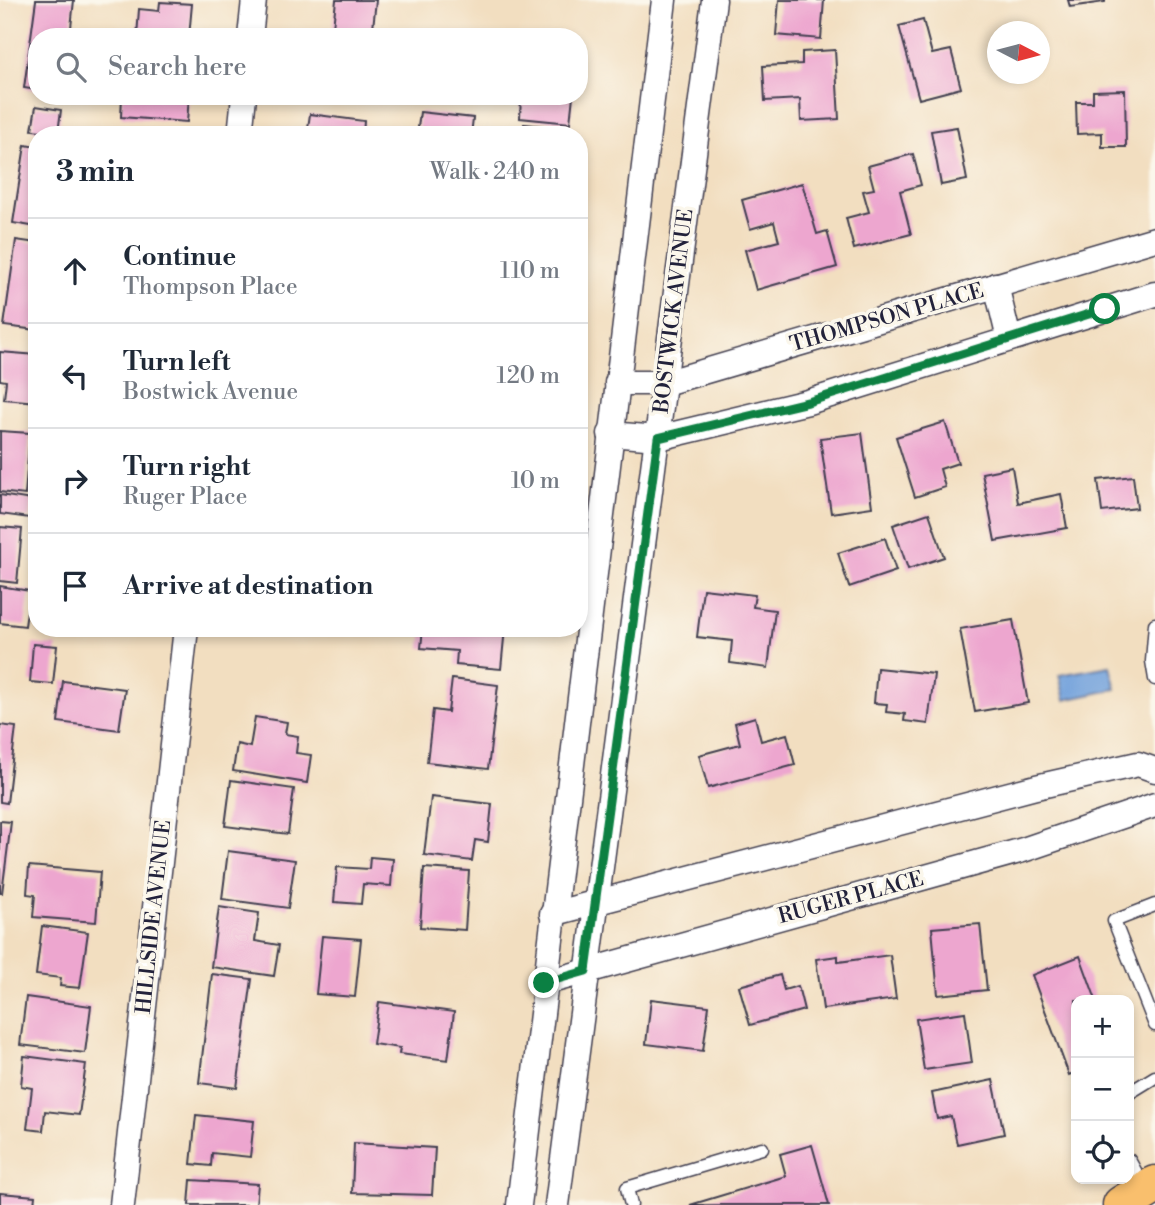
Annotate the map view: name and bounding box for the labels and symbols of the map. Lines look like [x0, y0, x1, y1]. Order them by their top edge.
north arrow [987, 21, 1050, 84]
street label: BOSTWICK AVENUE [648, 207, 699, 416]
street label: THOMPSON PLACE [787, 278, 987, 358]
route start [1089, 293, 1120, 324]
street label: HILLSIDE AVENUE [131, 819, 177, 1015]
street label: RUGER PLACE [775, 866, 927, 930]
route end [528, 967, 559, 998]

